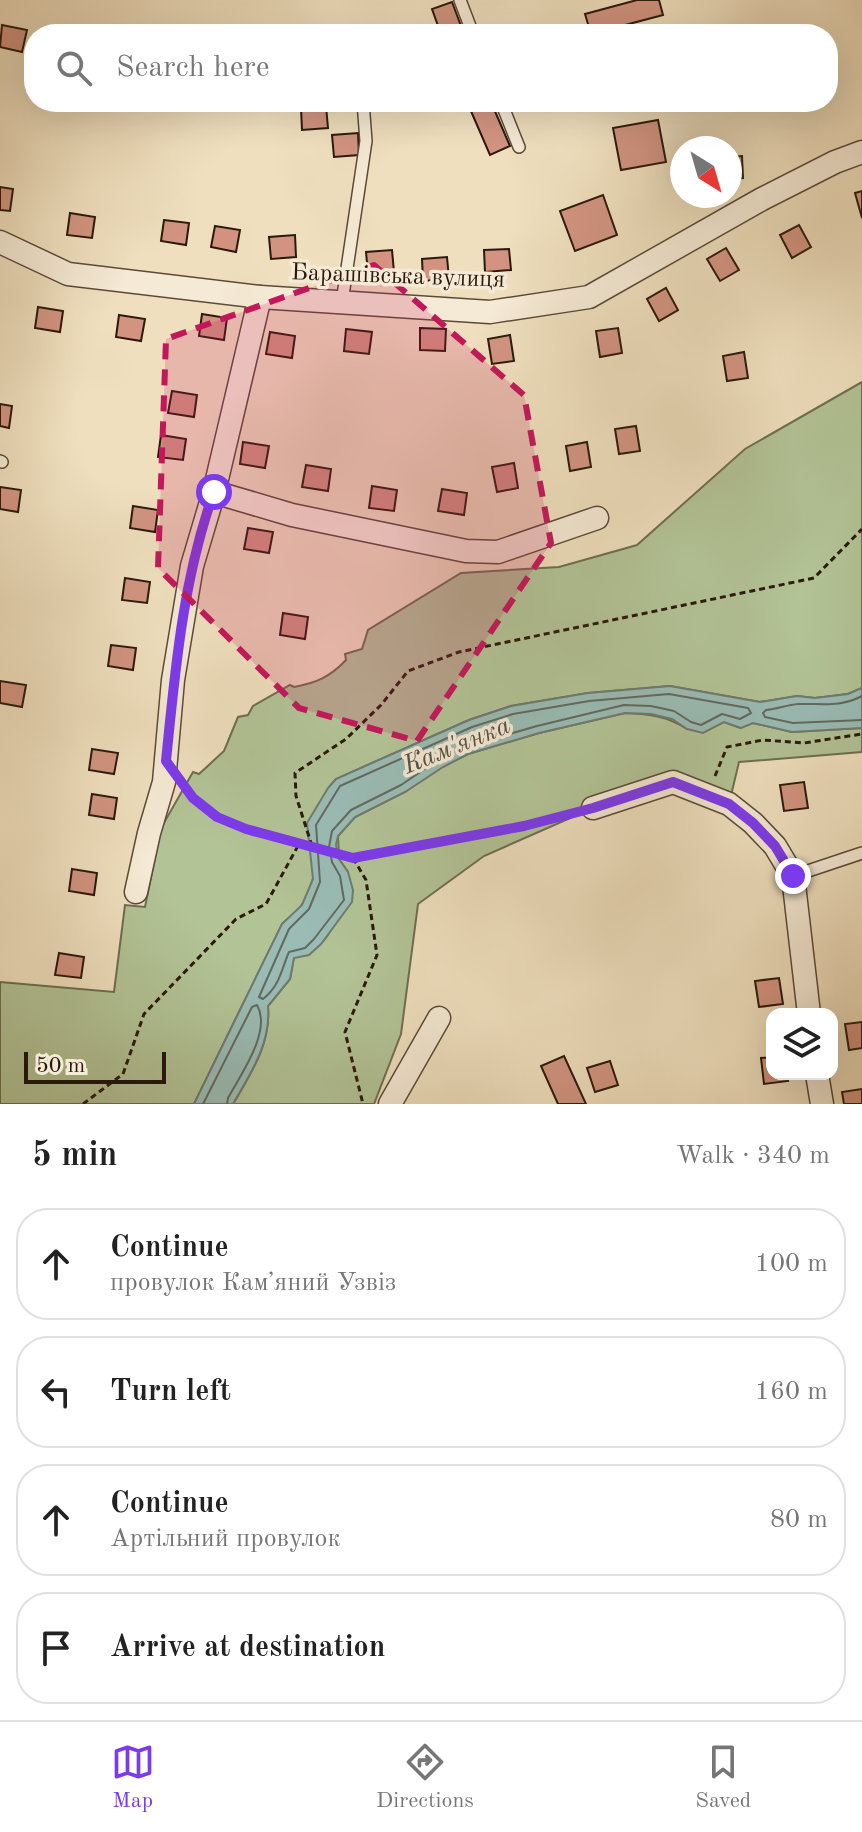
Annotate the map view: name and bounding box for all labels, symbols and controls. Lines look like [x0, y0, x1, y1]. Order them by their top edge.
search box [24, 24, 838, 112]
icon: search [52, 46, 96, 90]
text: Search here [116, 53, 270, 83]
north arrow [670, 136, 742, 208]
street label: Барашівська вулиця [291, 261, 505, 293]
route start [196, 474, 232, 510]
water label: Кам'янка [399, 713, 514, 780]
route end [775, 858, 811, 894]
map controls [766, 1008, 838, 1080]
button: layers [766, 1008, 838, 1080]
scale bar [24, 1048, 166, 1084]
text: 50 m [36, 1055, 85, 1077]
text: 5 min [32, 1139, 117, 1173]
text: Walk · 340 m [676, 1143, 830, 1169]
text: Continue [110, 1233, 229, 1263]
icon: ahead [34, 1242, 78, 1286]
text: 100 m [755, 1251, 828, 1277]
text: провулок Камʼяний Узвіз [110, 1270, 396, 1296]
icon: left [34, 1370, 78, 1414]
text: Turn left [110, 1377, 231, 1407]
text: 160 m [755, 1379, 828, 1405]
text: Continue [110, 1489, 229, 1519]
icon: ahead [34, 1498, 78, 1542]
text: 80 m [770, 1507, 828, 1533]
text: Артільний провулок [110, 1526, 340, 1552]
icon: arrive [34, 1626, 78, 1670]
text: Arrive at destination [110, 1633, 385, 1663]
tab: Map [111, 1740, 155, 1815]
tab: Directions [376, 1740, 474, 1815]
tab: Saved [695, 1740, 751, 1815]

